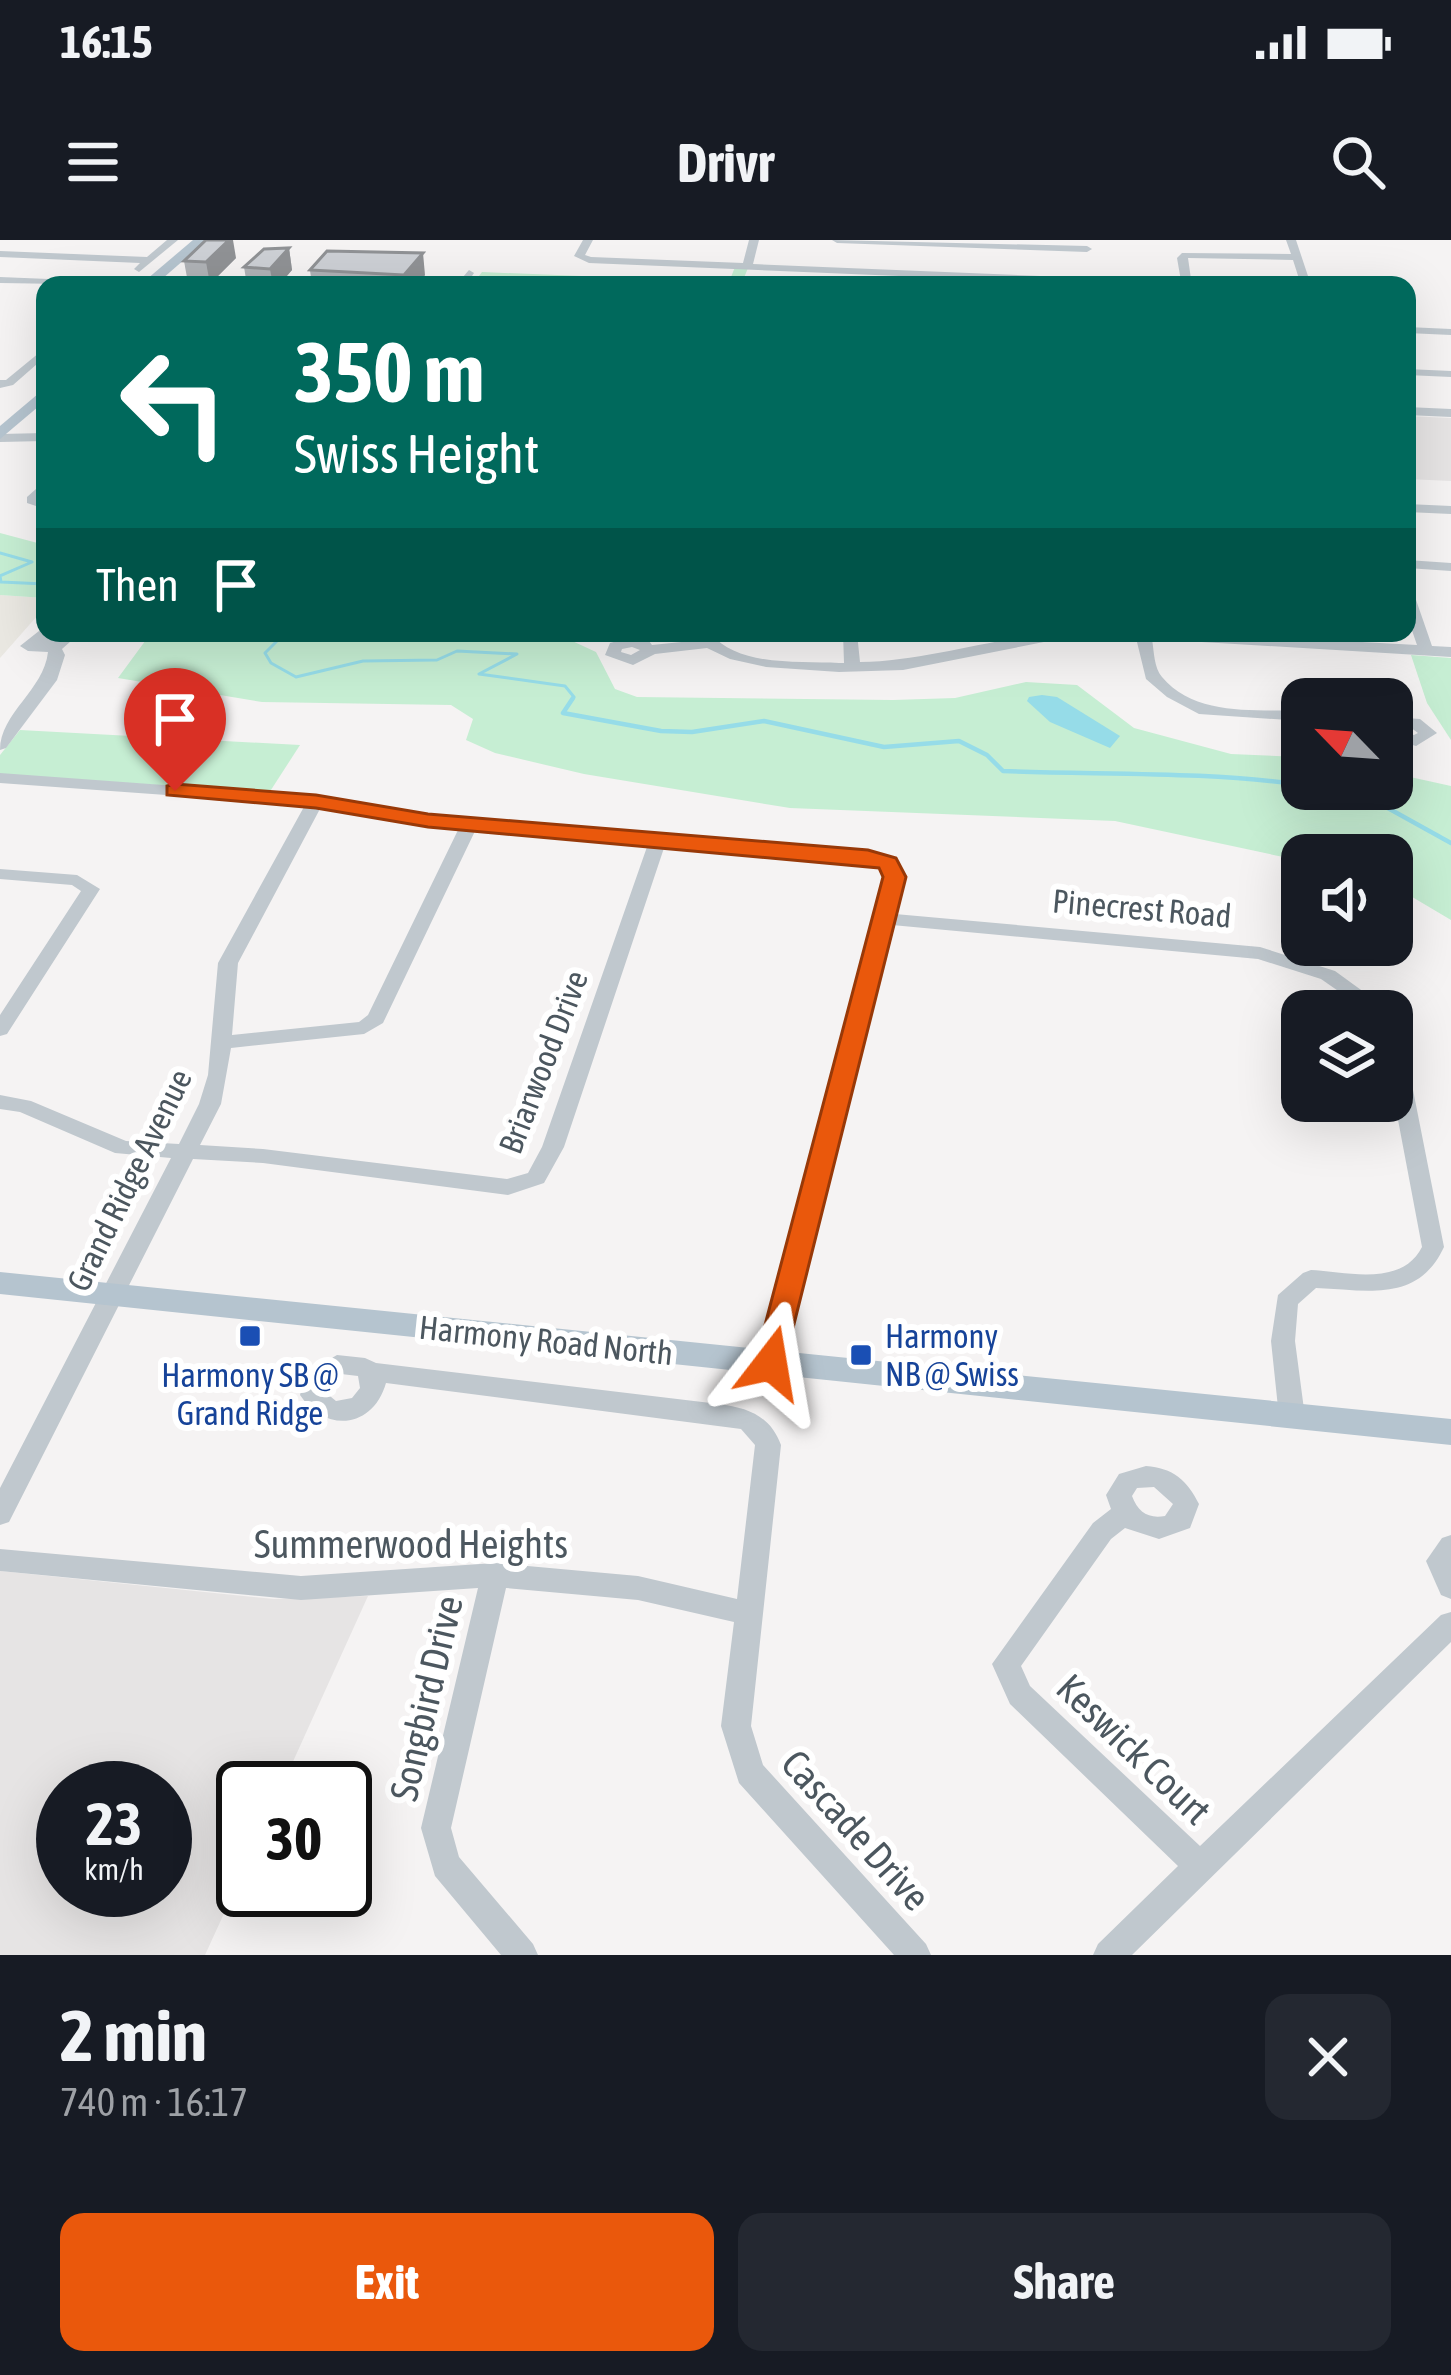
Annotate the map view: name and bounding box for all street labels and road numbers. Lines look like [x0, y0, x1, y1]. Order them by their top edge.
street label: Pinecrest Road [1051, 881, 1233, 935]
street label: Briarwood Drive [491, 965, 595, 1159]
street label: Grand Ridge Avenue [59, 1063, 199, 1297]
street label: Harmony Road North [417, 1308, 675, 1372]
street label: Summerwood Heights [254, 1522, 568, 1566]
street label: Songbird Drive [381, 1591, 471, 1805]
street label: Keswick Court [1048, 1665, 1220, 1833]
street label: Cascade Drive [773, 1741, 939, 1919]

